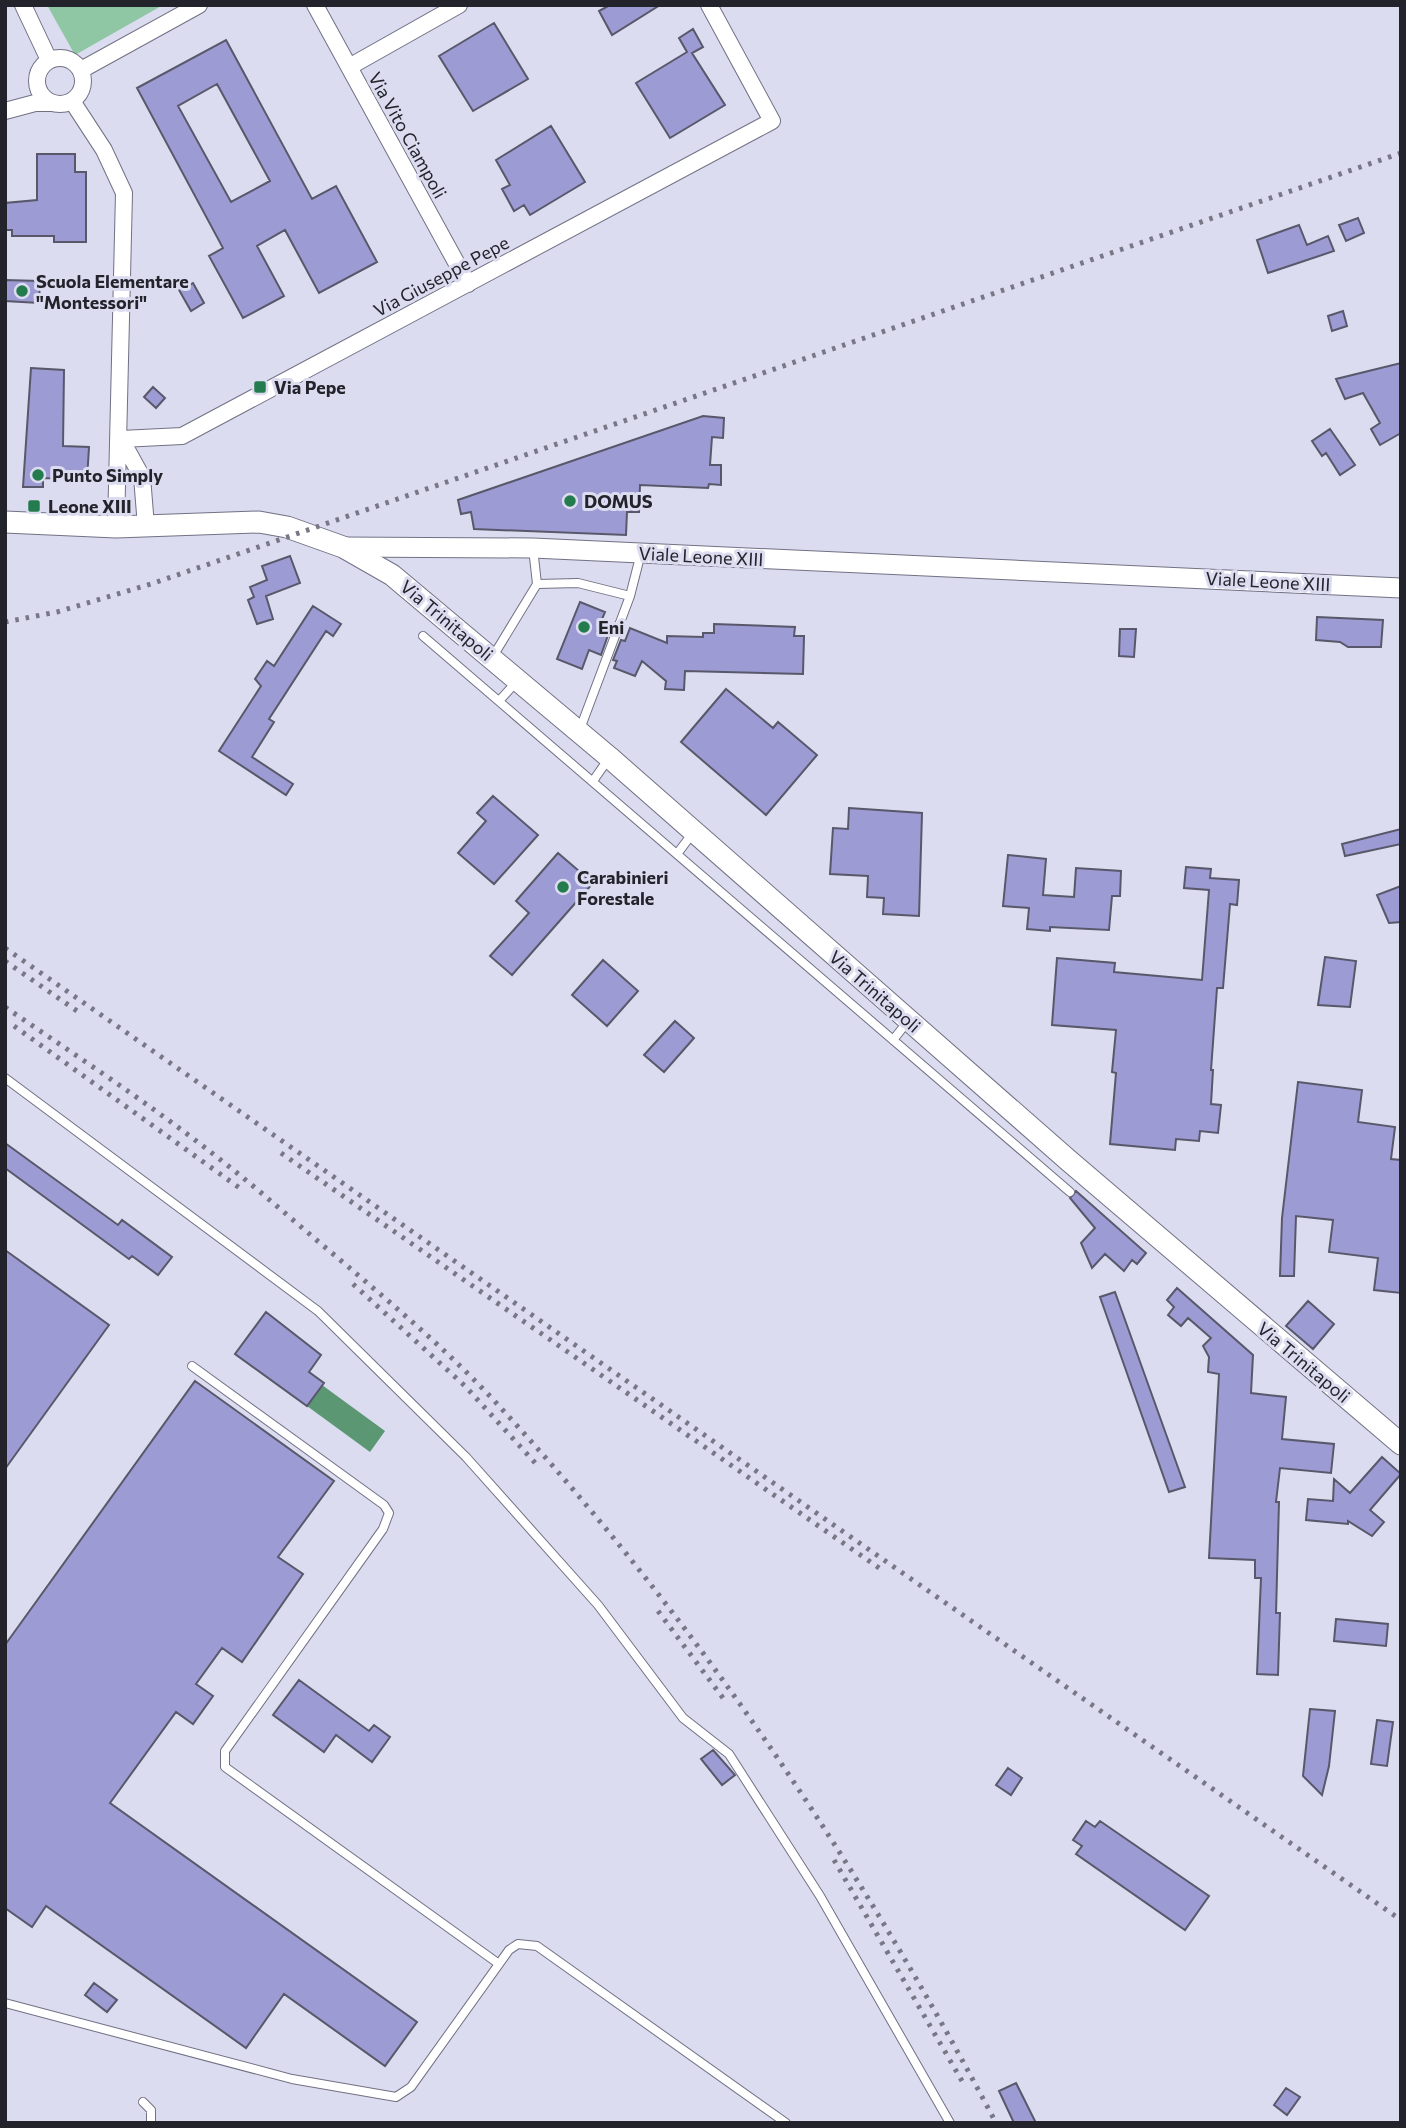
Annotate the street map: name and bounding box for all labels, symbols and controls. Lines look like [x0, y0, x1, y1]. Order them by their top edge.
street label: Via Vito Ciampoli [364, 68, 452, 202]
street label: Via Giuseppe Pepe [369, 231, 513, 321]
place label: Scuola Elementare "Montessori" [36, 270, 189, 313]
marker: Scuola Elementare "Montessori" [14, 283, 30, 299]
place label: Via Pepe [274, 376, 346, 398]
marker: Via Pepe [252, 379, 268, 395]
place label: Punto Simply [52, 464, 163, 486]
marker: Punto Simply [30, 467, 46, 483]
place label: DOMUS [584, 490, 653, 512]
marker: DOMUS [562, 493, 578, 509]
place label: Leone XIII [48, 495, 132, 517]
marker: Leone XIII [26, 498, 42, 514]
street label: Viale Leone XIII [638, 542, 764, 570]
street label: Viale Leone XIII [1205, 567, 1331, 595]
street label: Via Trinitapoli [396, 575, 498, 665]
place label: Eni [598, 616, 624, 638]
marker: Eni [576, 619, 592, 635]
place label: Carabinieri Forestale [577, 866, 669, 909]
marker: Carabinieri Forestale [555, 879, 571, 895]
street label: Via Trinitapoli [825, 945, 925, 1037]
street label: Via Trinitapoli [1253, 1317, 1355, 1407]

